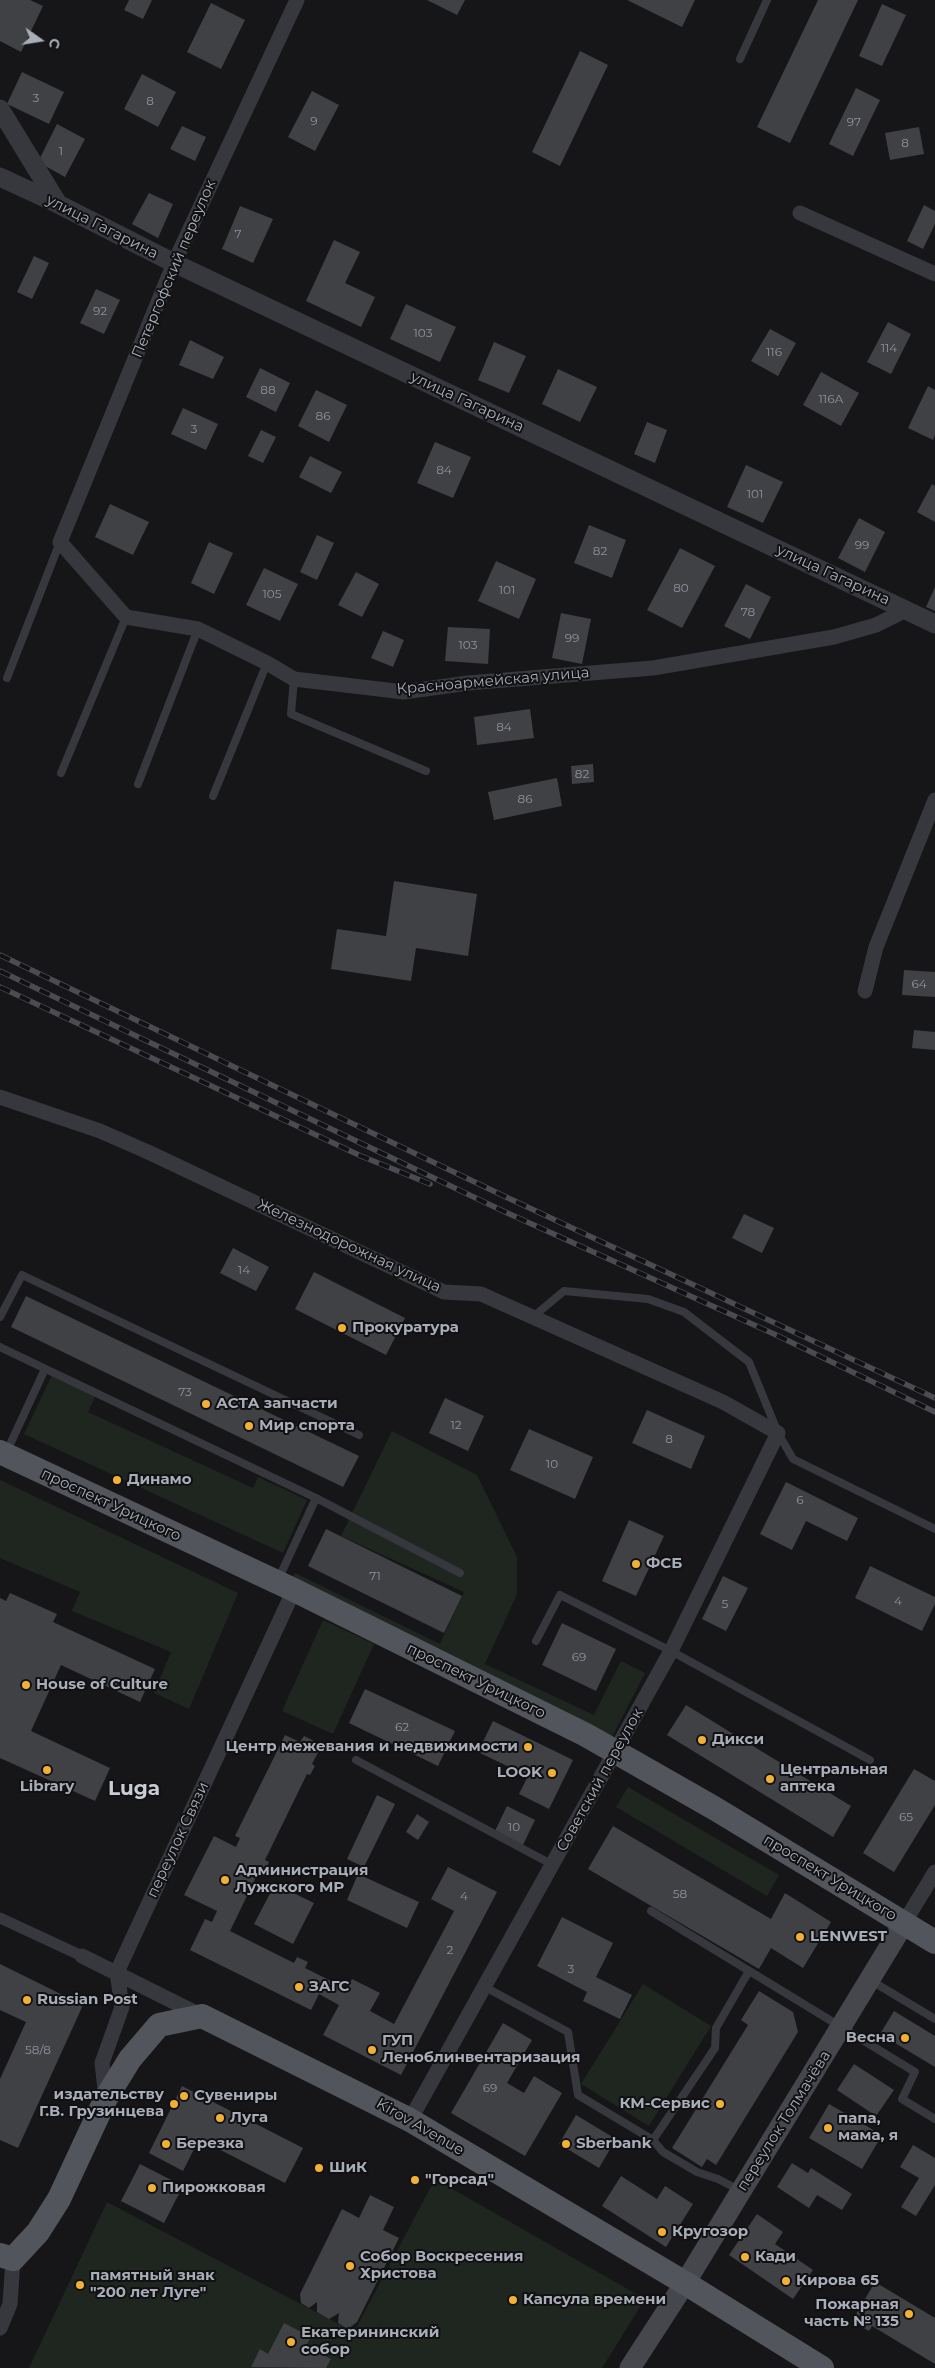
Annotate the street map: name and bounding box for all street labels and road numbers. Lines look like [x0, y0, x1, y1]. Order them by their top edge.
street label: Петергофский переулок [128, 177, 220, 361]
street label: улица Гагарина [43, 191, 161, 263]
street label: улица Гагарина [407, 368, 527, 436]
street label: улица Гагарина [773, 541, 893, 609]
street label: Красноармейская улица [396, 664, 590, 698]
street label: Железнодорожная улица [254, 1196, 444, 1296]
street label: проспект Урицкого [38, 1465, 184, 1545]
street label: проспект Урицкого [404, 1640, 548, 1722]
street label: Советский переулок [553, 1705, 647, 1855]
street label: переулок Связи [143, 1779, 213, 1901]
street label: проспект Урицкого [760, 1831, 900, 1925]
street label: переулок Толмачёва [733, 2047, 835, 2195]
street label: Kirov Avenue [373, 2095, 467, 2159]

